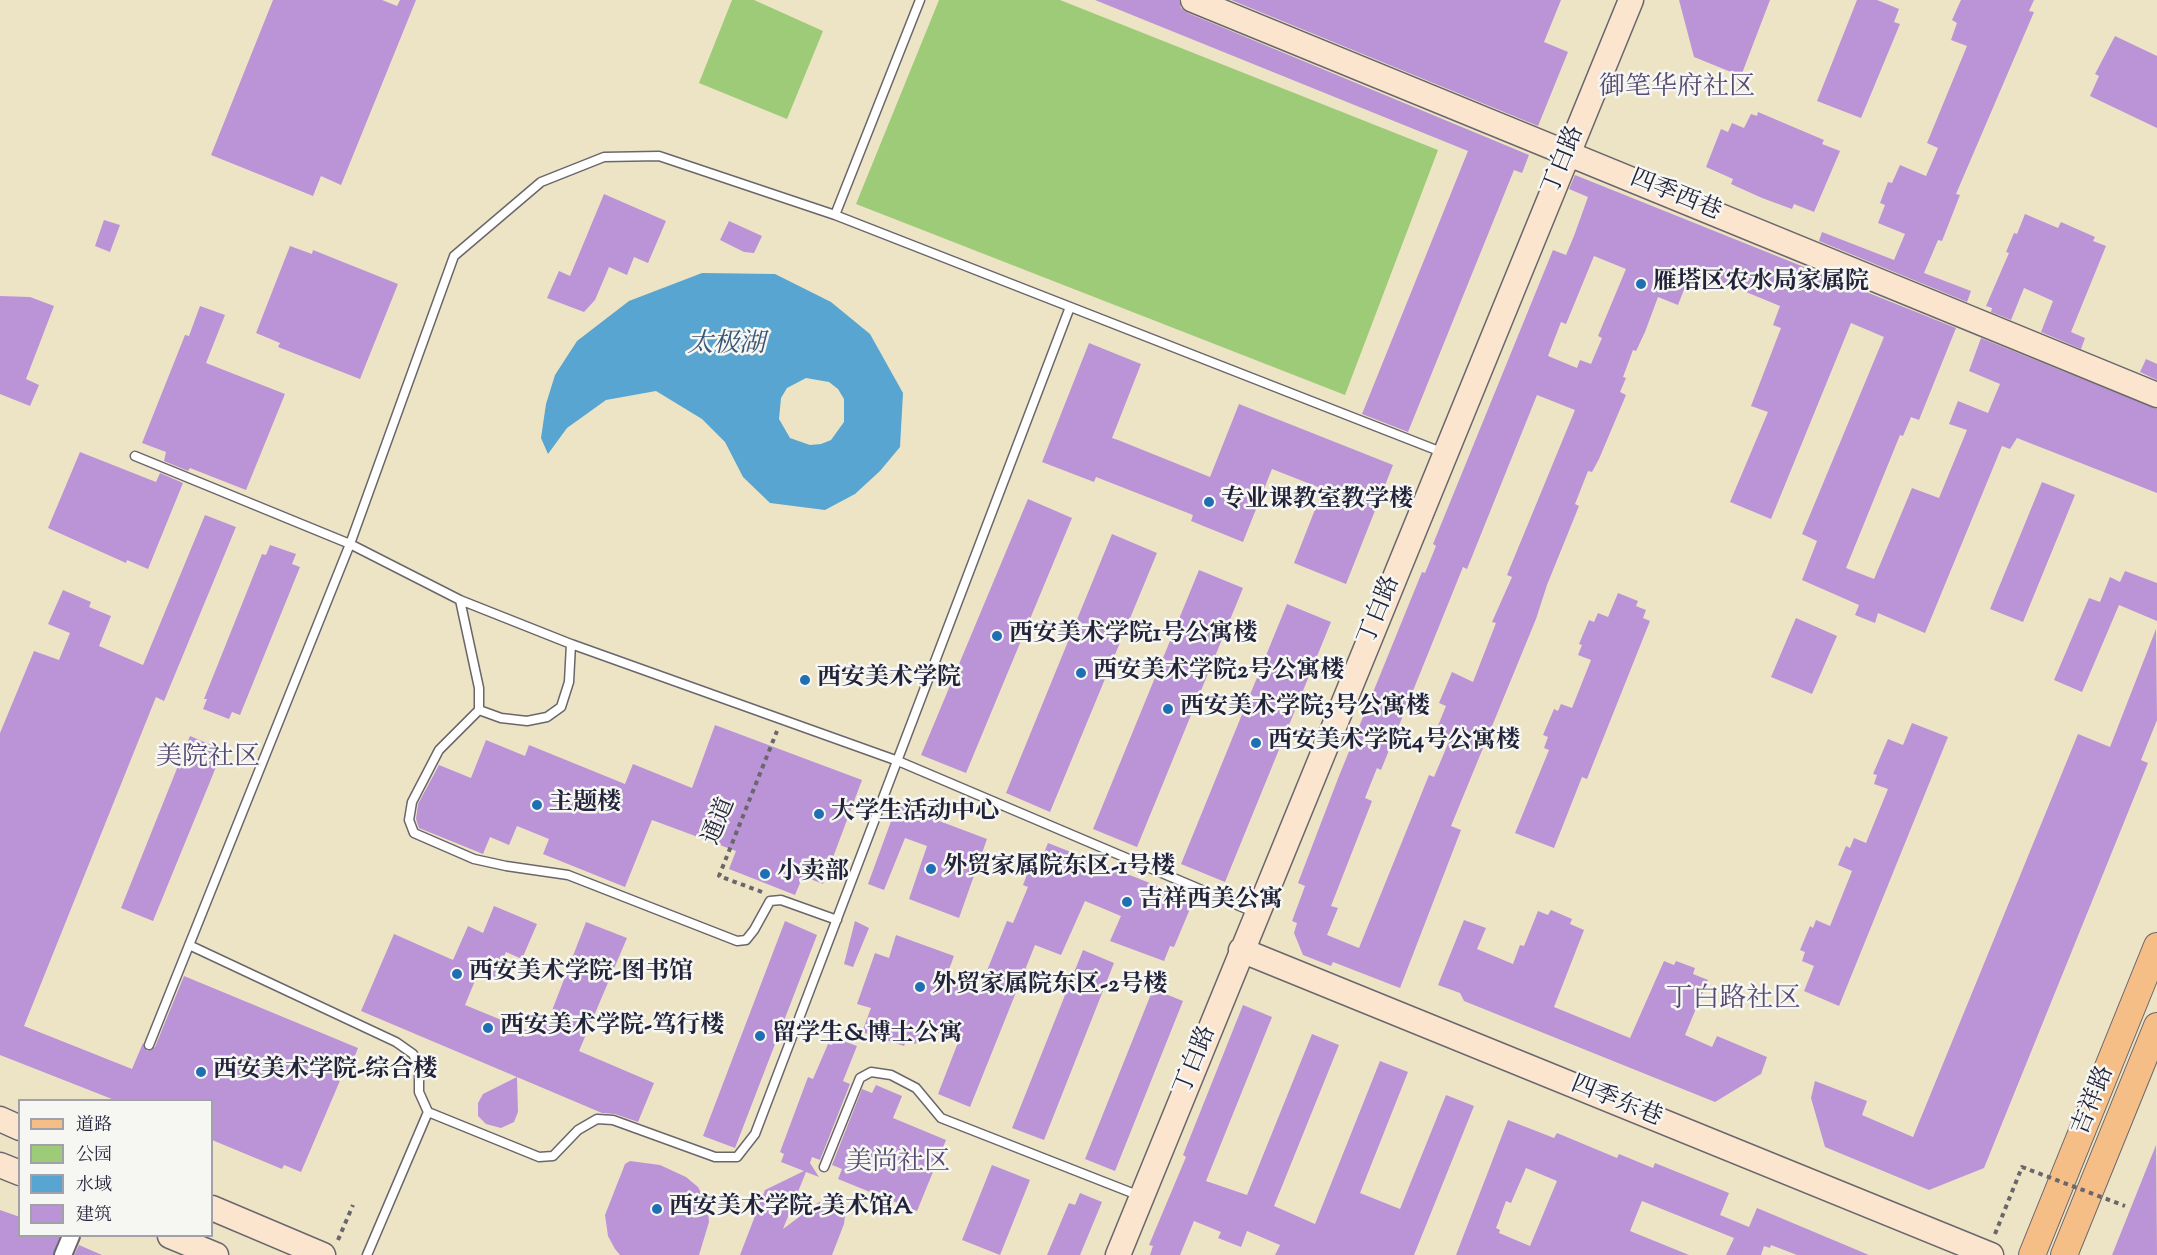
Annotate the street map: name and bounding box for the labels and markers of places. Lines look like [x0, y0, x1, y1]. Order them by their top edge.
place label: 雁塔区农水局家属院 [1653, 270, 1869, 298]
marker: 雁塔区农水局家属院 [1634, 277, 1648, 291]
place label: 专业课教室教学楼 [1221, 488, 1413, 516]
marker: 专业课教室教学楼 [1202, 495, 1216, 509]
place label: 西安美术学院1号公寓楼 [1009, 622, 1257, 650]
marker: 西安美术学院1号公寓楼 [990, 629, 1004, 643]
place label: 西安美术学院2号公寓楼 [1093, 659, 1344, 687]
place label: 西安美术学院 [817, 666, 961, 694]
marker: 西安美术学院2号公寓楼 [1074, 666, 1088, 680]
marker: 西安美术学院 [798, 673, 812, 687]
place label: 西安美术学院3号公寓楼 [1180, 695, 1430, 723]
marker: 西安美术学院3号公寓楼 [1161, 702, 1175, 716]
place label: 西安美术学院4号公寓楼 [1268, 729, 1520, 757]
marker: 西安美术学院4号公寓楼 [1249, 736, 1263, 750]
place label: 主题楼 [549, 791, 621, 819]
marker: 主题楼 [530, 798, 544, 812]
place label: 大学生活动中心 [831, 800, 999, 828]
marker: 大学生活动中心 [812, 807, 826, 821]
place label: 外贸家属院东区-1号楼 [943, 855, 1175, 883]
place label: 小卖部 [777, 860, 849, 888]
marker: 外贸家属院东区-1号楼 [924, 862, 938, 876]
marker: 小卖部 [758, 867, 772, 881]
place label: 吉祥西美公寓 [1139, 888, 1283, 916]
marker: 吉祥西美公寓 [1120, 895, 1134, 909]
place label: 西安美术学院-图书馆 [469, 960, 693, 988]
marker: 西安美术学院-图书馆 [450, 967, 464, 981]
place label: 外贸家属院东区-2号楼 [932, 973, 1167, 1001]
marker: 外贸家属院东区-2号楼 [913, 980, 927, 994]
place label: 西安美术学院-笃行楼 [500, 1014, 724, 1042]
marker: 西安美术学院-笃行楼 [481, 1021, 495, 1035]
place label: 留学生&博士公寓 [772, 1022, 963, 1050]
marker: 留学生&博士公寓 [753, 1029, 767, 1043]
place label: 西安美术学院-综合楼 [213, 1058, 437, 1086]
marker: 西安美术学院-综合楼 [194, 1065, 208, 1079]
place label: 西安美术学院-美术馆A [669, 1195, 913, 1223]
marker: 西安美术学院-美术馆A [650, 1202, 664, 1216]

